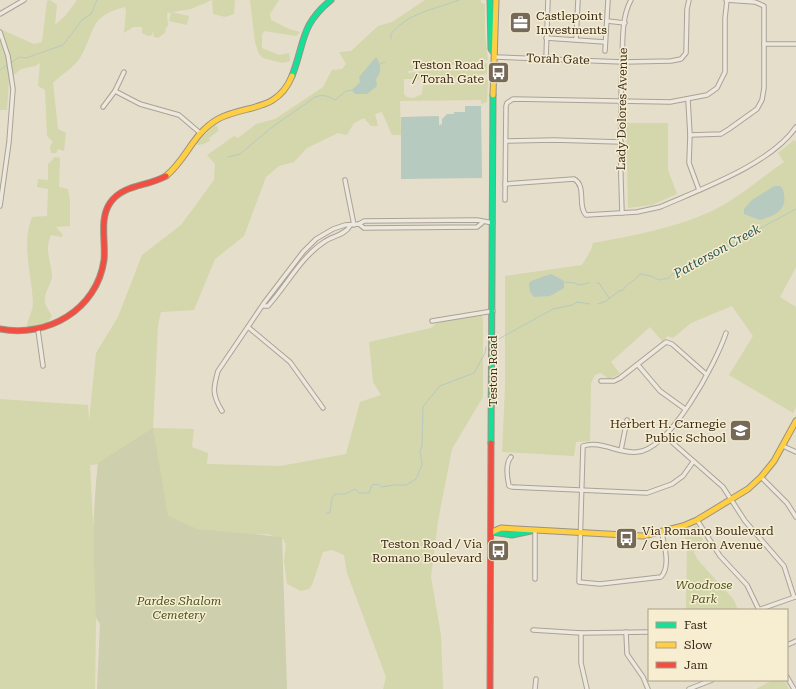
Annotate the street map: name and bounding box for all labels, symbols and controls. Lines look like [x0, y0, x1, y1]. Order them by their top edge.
place label: Castlepoint Investments [536, 9, 607, 37]
office icon: Castlepoint Investments [508, 10, 534, 36]
street label: Lady Dolores Avenue [614, 47, 630, 170]
street label: Torah Gate [526, 51, 590, 67]
place label: Teston Road / Torah Gate [411, 58, 484, 86]
bus stop icon: Teston Road / Torah Gate [486, 59, 512, 85]
water label: Patterson Creek [670, 221, 764, 282]
street label: Teston Road [486, 335, 500, 407]
place label: Herbert H. Carnegie Public School [610, 417, 726, 445]
school or university icon: Herbert H. Carnegie Public School [728, 418, 754, 444]
place label: Via Romano Boulevard / Glen Heron Avenue [641, 524, 774, 552]
bus stop icon: Via Romano Boulevard / Glen Heron Avenue [613, 525, 639, 551]
place label: Teston Road / Via Romano Boulevard [372, 537, 482, 565]
bus stop icon: Teston Road / Via Romano Boulevard [485, 538, 511, 564]
park label: Woodrose Park [676, 578, 732, 606]
park label: Pardes Shalom Cemetery [136, 594, 222, 622]
legend [648, 609, 788, 681]
text: Fast [684, 618, 708, 632]
text: Slow [684, 638, 712, 652]
text: Jam [684, 658, 708, 672]

